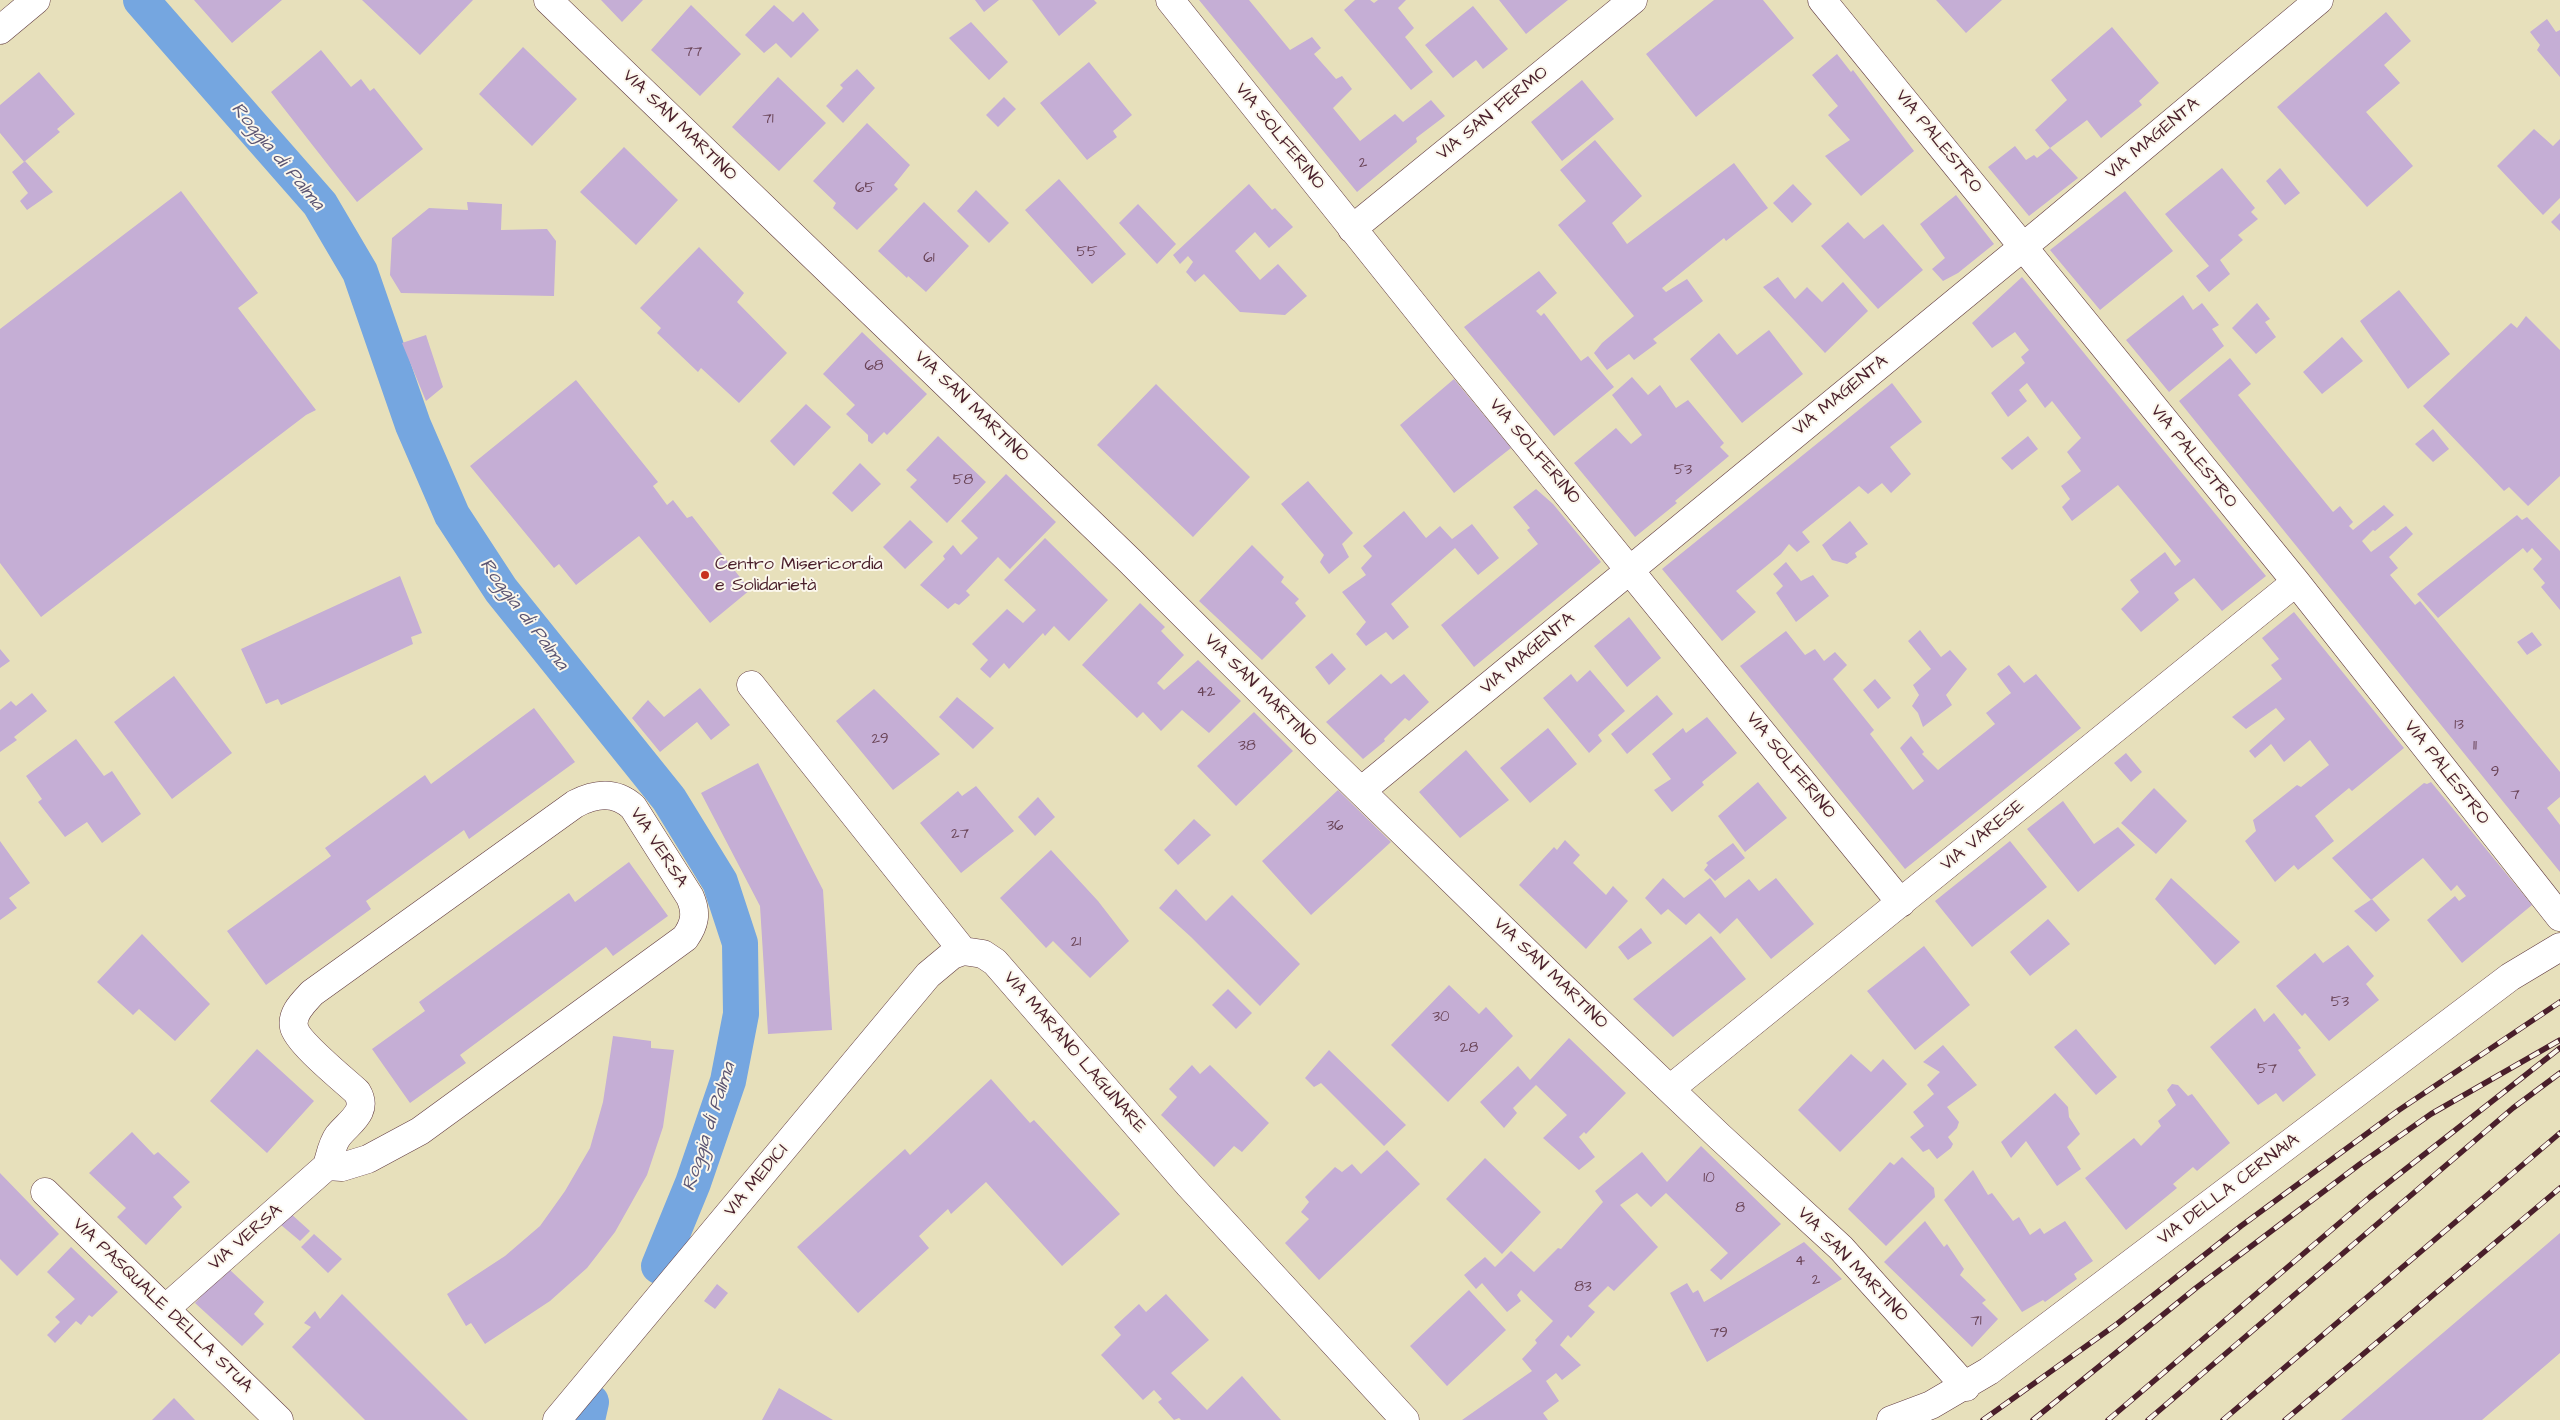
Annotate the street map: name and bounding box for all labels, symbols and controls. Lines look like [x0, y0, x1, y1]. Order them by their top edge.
house number: 77 [684, 44, 702, 62]
street label: VIA SAN FERMO [1433, 62, 1553, 166]
street label: VIA SAN MARTINO [617, 66, 741, 186]
street label: VIA SOLFERINO [1229, 79, 1329, 195]
street label: VIA PALESTRO [1890, 86, 1986, 198]
street label: VIA MAGENTA [2102, 93, 2204, 185]
water label: Roggia di Palma [225, 99, 329, 215]
house number: 71 [762, 111, 774, 129]
house number: 2 [1359, 155, 1367, 173]
house number: 65 [855, 180, 875, 198]
house number: 55 [1076, 244, 1098, 262]
house number: 61 [923, 250, 935, 268]
street label: VIA SAN MARTINO [909, 347, 1033, 467]
street label: VIA MAGENTA [1789, 351, 1893, 441]
house number: 68 [864, 358, 884, 376]
street label: VIA SOLFERINO [1484, 395, 1584, 509]
street label: VIA PALESTRO [2145, 401, 2241, 513]
house number: 53 [1674, 462, 1692, 480]
house number: 58 [953, 472, 973, 490]
place label: Centro Misericordia e Solidarietà [715, 554, 883, 596]
water label: Roggia di Palma [474, 555, 572, 675]
marker: Centro Misericordia e Solidarietà [699, 569, 711, 581]
street label: VIA MAGENTA [1477, 608, 1579, 700]
street label: VIA SAN MARTINO [1199, 630, 1321, 752]
house number: 42 [1197, 684, 1215, 702]
street label: VIA SOLFERINO [1740, 708, 1840, 824]
street label: VIA PALESTRO [2399, 716, 2493, 830]
house number: 13 [2454, 717, 2464, 735]
house number: 29 [871, 731, 889, 749]
house number: 38 [1238, 738, 1256, 756]
house number: 11 [2473, 738, 2477, 756]
house number: 9 [2491, 764, 2499, 782]
house number: 7 [2510, 787, 2520, 805]
street label: VIA VARESE [1937, 796, 2029, 876]
street label: VIA VERSA [624, 804, 692, 892]
house number: 36 [1326, 818, 1344, 836]
house number: 27 [951, 826, 969, 844]
street label: VIA SAN MARTINO [1488, 914, 1612, 1034]
house number: 21 [1071, 934, 1081, 952]
street label: VIA MARANO LAGUNARE [998, 968, 1150, 1138]
house number: 53 [2331, 994, 2349, 1012]
house number: 30 [1432, 1009, 1450, 1027]
house number: 28 [1460, 1040, 1478, 1058]
water label: Roggia di Palma [679, 1060, 741, 1194]
house number: 57 [2257, 1061, 2277, 1079]
street label: VIA DELLA CERNAIA [2154, 1130, 2304, 1250]
street label: VIA MEDICI [720, 1140, 794, 1222]
house number: 10 [1703, 1170, 1715, 1188]
street label: VIA VERSA [205, 1200, 287, 1276]
house number: 8 [1735, 1200, 1745, 1218]
street label: VIA SAN MARTINO [1792, 1203, 1912, 1327]
street label: VIA PASQUALE DELLA STUA [67, 1214, 257, 1398]
house number: 4 [1795, 1253, 1805, 1271]
house number: 2 [1812, 1272, 1820, 1290]
house number: 83 [1574, 1279, 1592, 1297]
house number: 71 [1970, 1313, 1982, 1331]
house number: 79 [1710, 1325, 1728, 1343]

